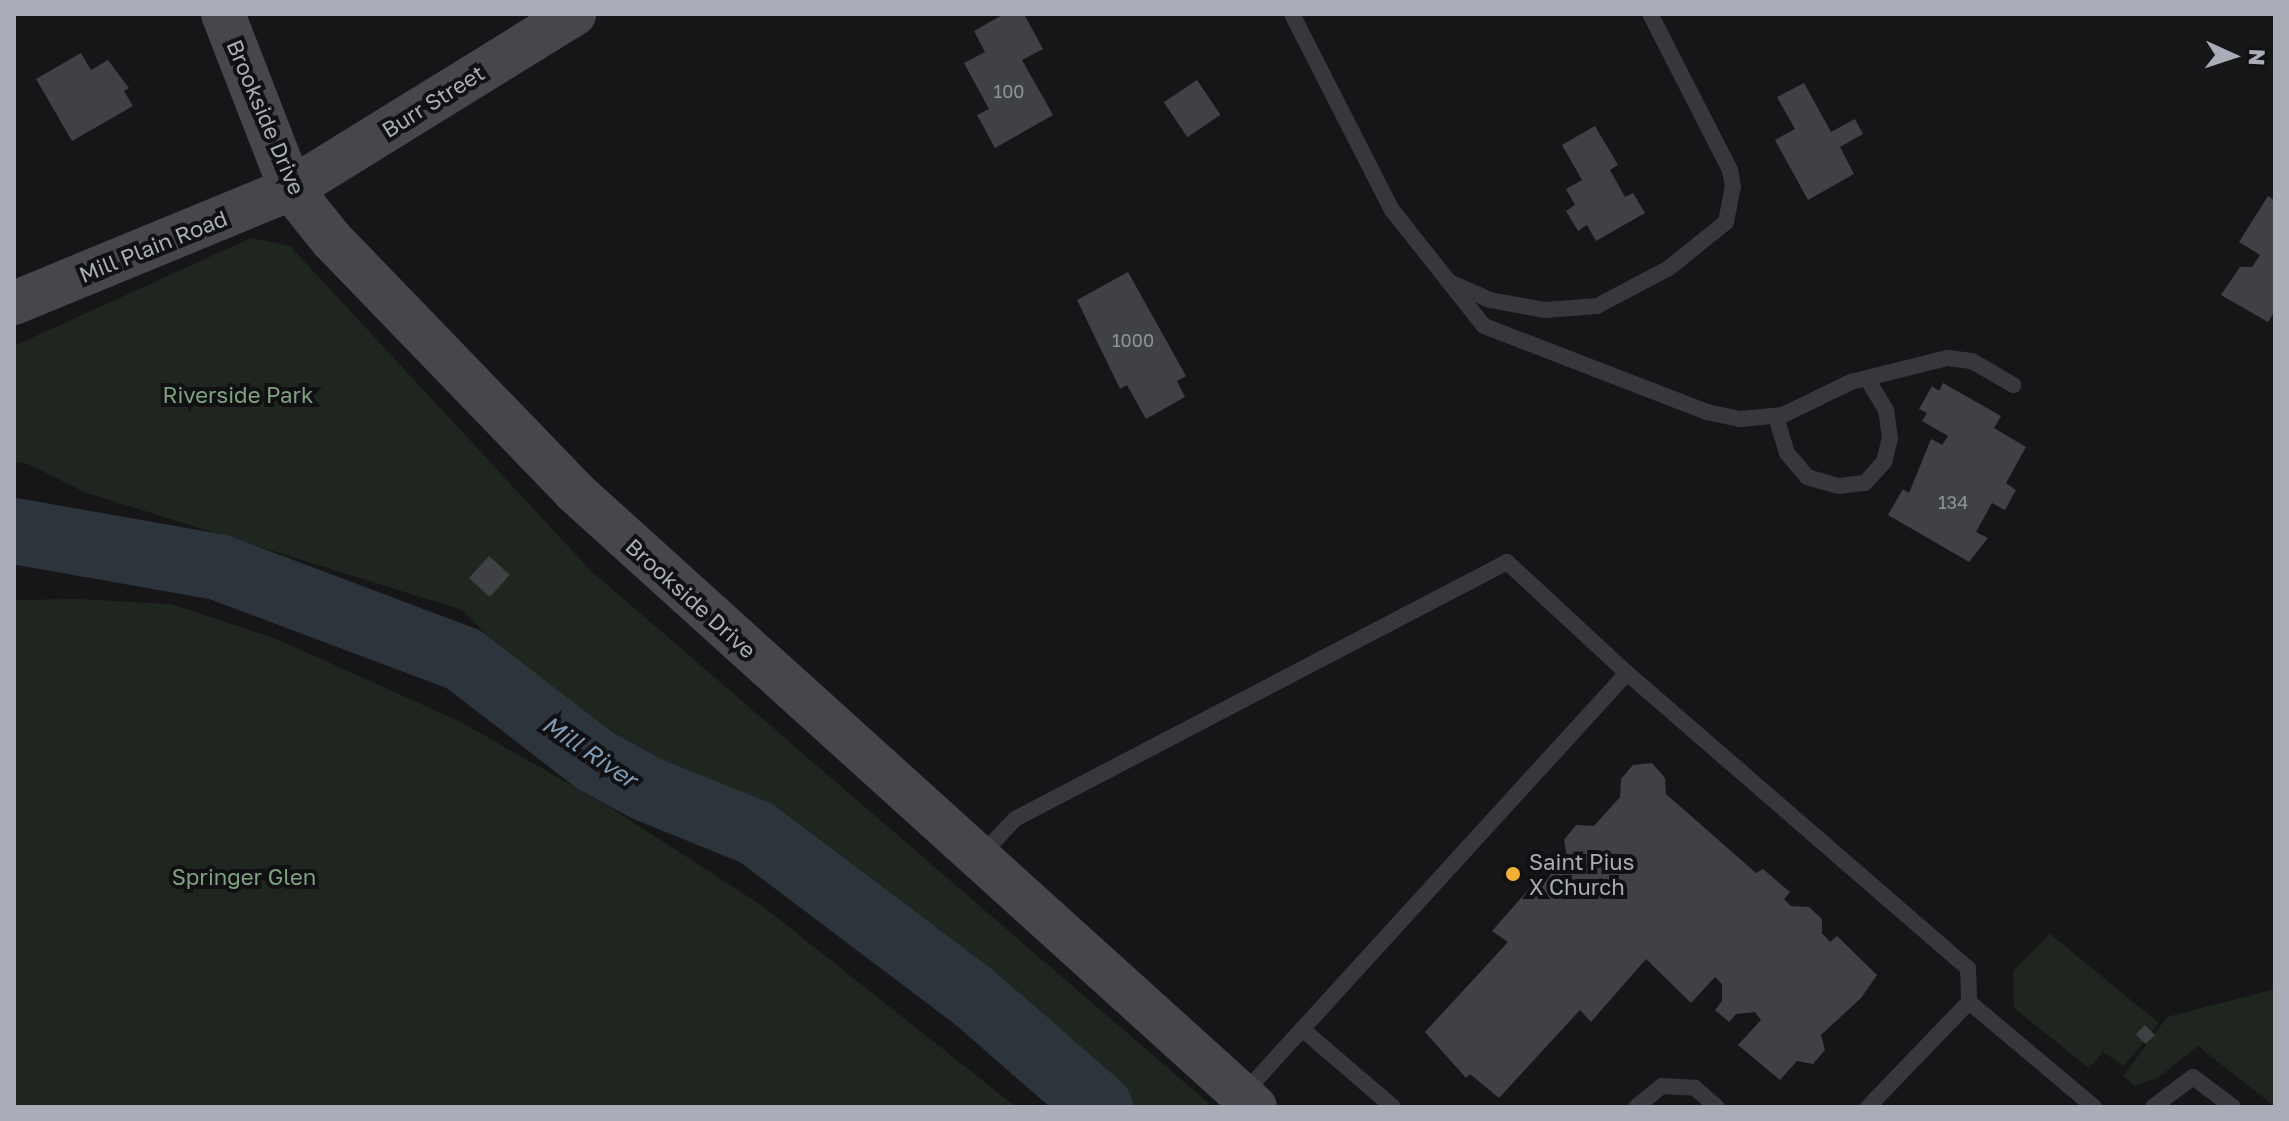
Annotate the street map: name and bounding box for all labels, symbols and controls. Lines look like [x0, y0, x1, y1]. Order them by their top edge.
north arrow [2193, 16, 2273, 96]
street label: Brookside Drive [221, 36, 311, 198]
text: N [2244, 48, 2271, 66]
street label: Burr Street [377, 59, 489, 143]
house number: 100 [993, 80, 1025, 102]
street label: Mill Plain Road [75, 204, 231, 288]
house number: 1000 [1112, 329, 1154, 351]
park label: Riverside Park [162, 382, 314, 408]
house number: 134 [1938, 491, 1968, 513]
street label: Brookside Drive [621, 533, 761, 663]
water label: Mill River [537, 709, 643, 793]
place label: Saint Pius X Church [1529, 848, 1634, 900]
park label: Springer Glen [172, 864, 316, 890]
marker: Saint Pius X Church [1504, 865, 1522, 883]

